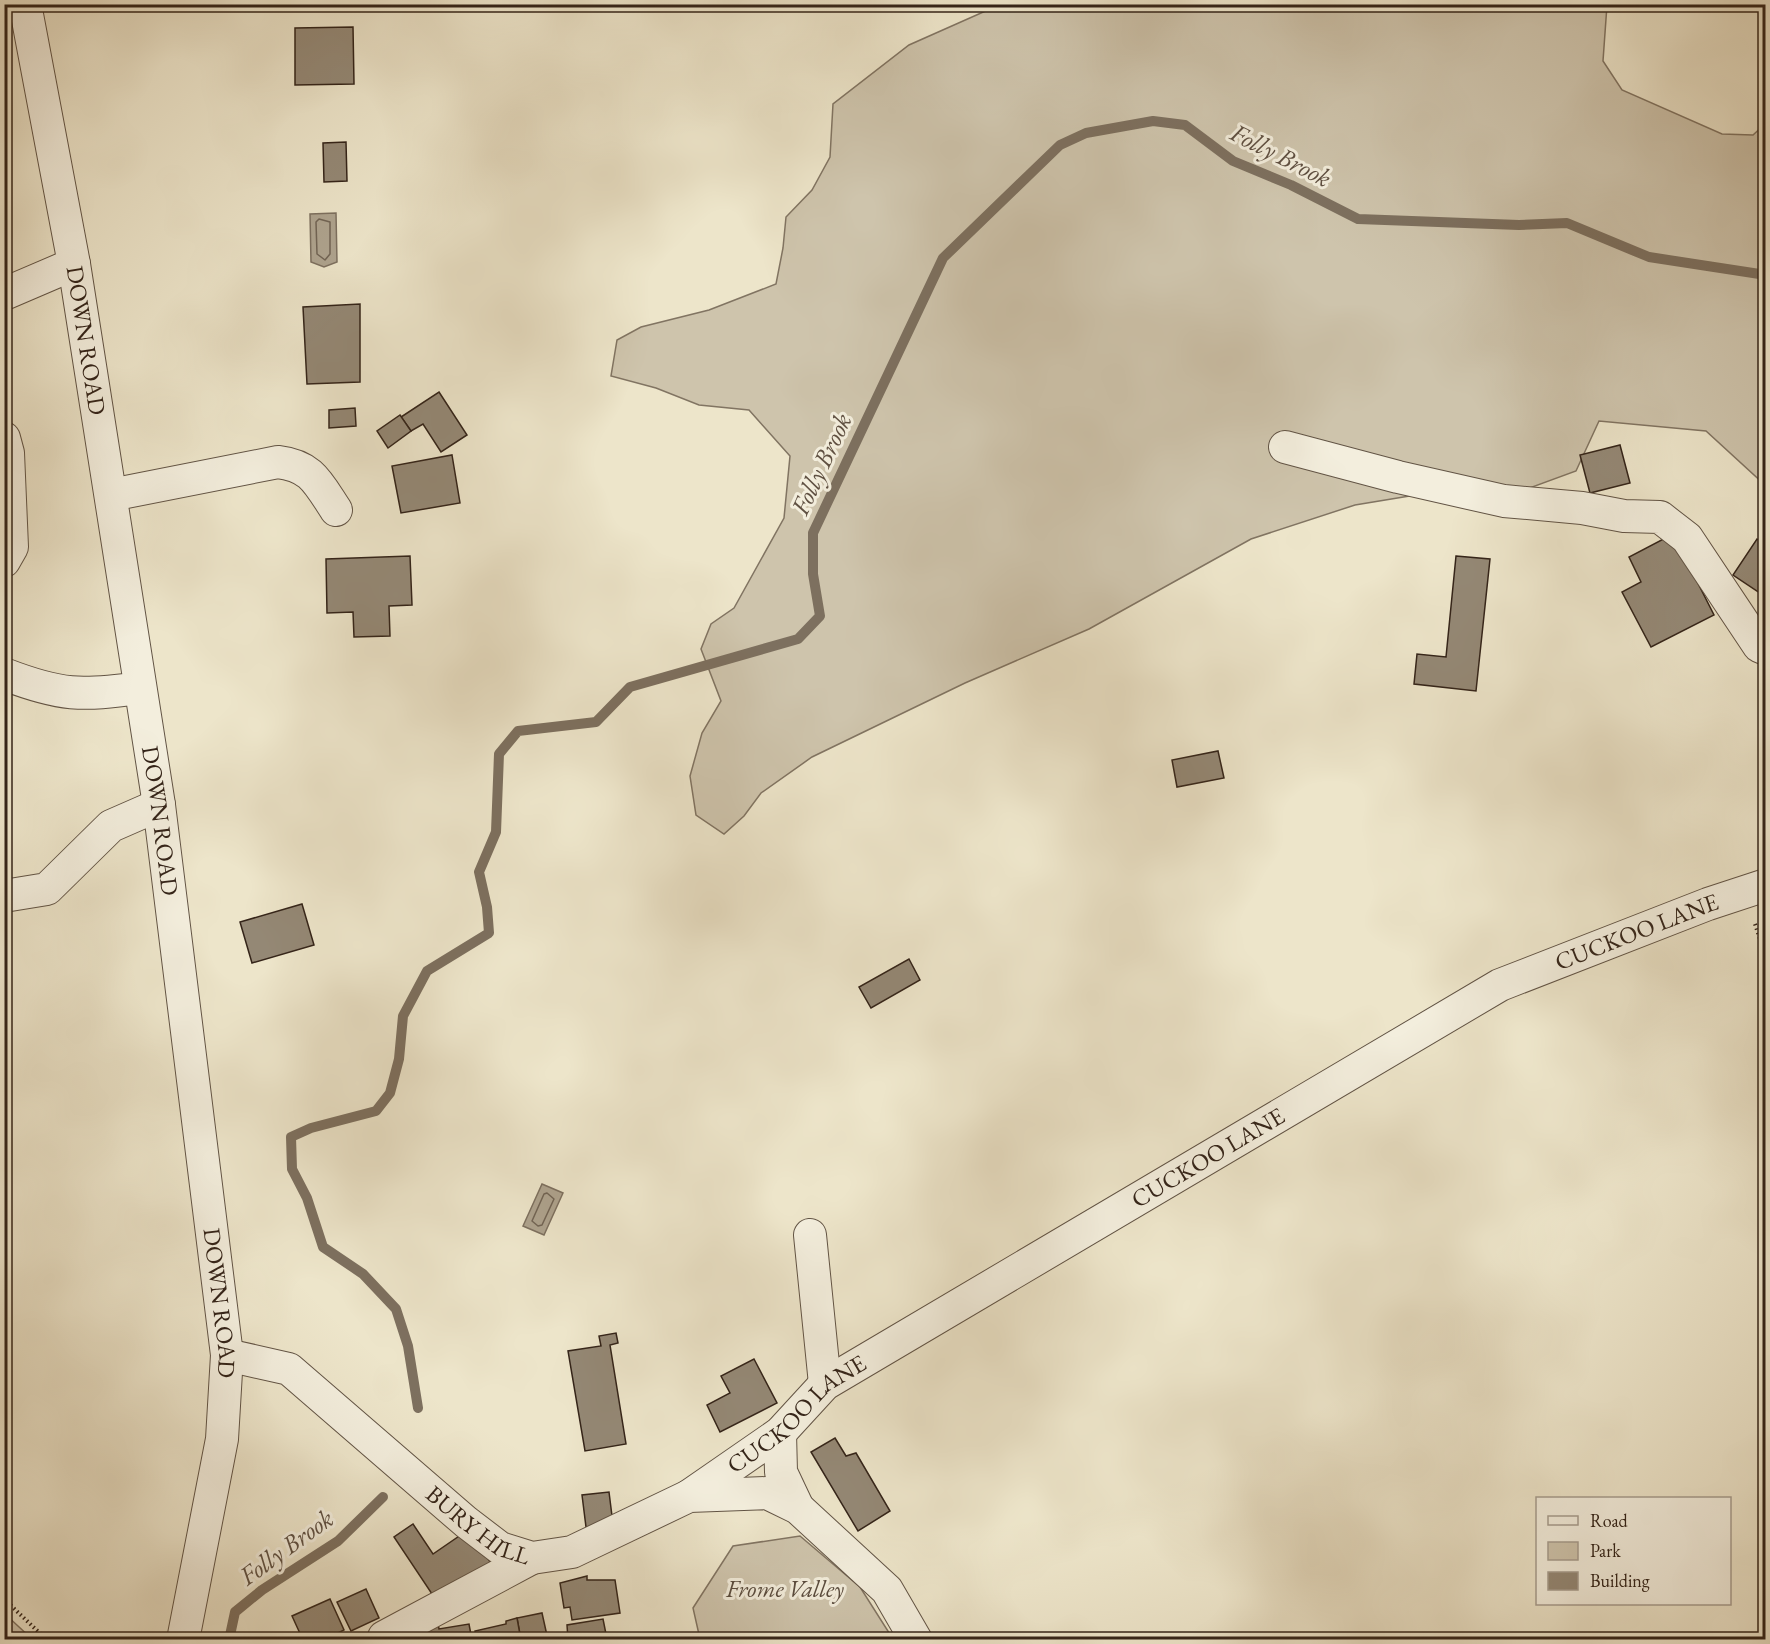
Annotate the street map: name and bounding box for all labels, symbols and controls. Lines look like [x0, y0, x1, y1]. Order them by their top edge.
water label: Folly Brook [1224, 115, 1337, 195]
street label: DOWN ROAD [59, 263, 114, 417]
water label: Folly Brook [782, 407, 859, 521]
street label: DOWN ROAD [135, 744, 186, 897]
street label: CUCKOO LANE [1550, 886, 1722, 977]
street label: CUCKOO LANE [1125, 1100, 1290, 1215]
street label: DOWN ROAD [196, 1226, 244, 1379]
street label: CUCKOO LANE [721, 1347, 872, 1480]
street label: BURY HILL [420, 1478, 534, 1571]
legend [1536, 1497, 1731, 1605]
water label: Folly Brook [231, 1501, 340, 1593]
text: Road [1590, 1509, 1629, 1532]
text: Park [1590, 1539, 1621, 1562]
text: Building [1590, 1569, 1650, 1592]
park label: Frome Valley [725, 1573, 844, 1604]

